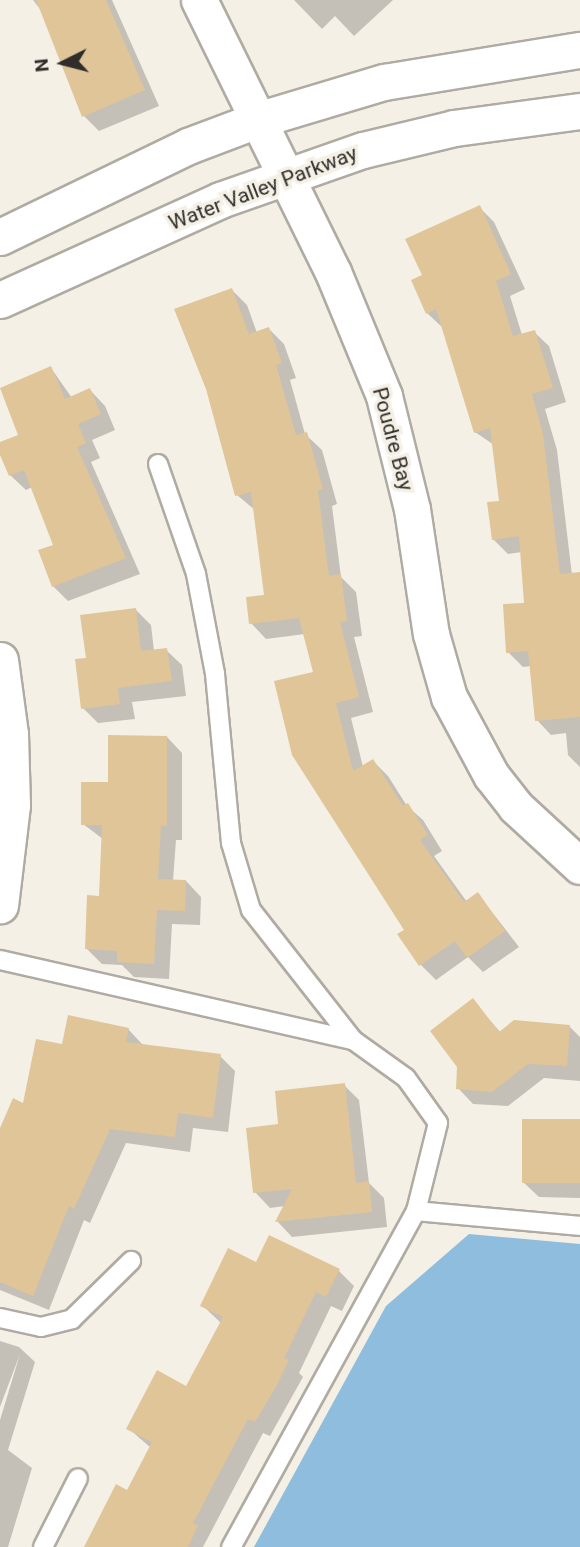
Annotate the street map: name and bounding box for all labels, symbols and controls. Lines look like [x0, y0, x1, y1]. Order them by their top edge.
north arrow [28, 28, 98, 98]
text: N [29, 57, 54, 73]
street label: Water Valley Parkway [165, 140, 361, 236]
street label: Poudre Bay [367, 385, 419, 493]

